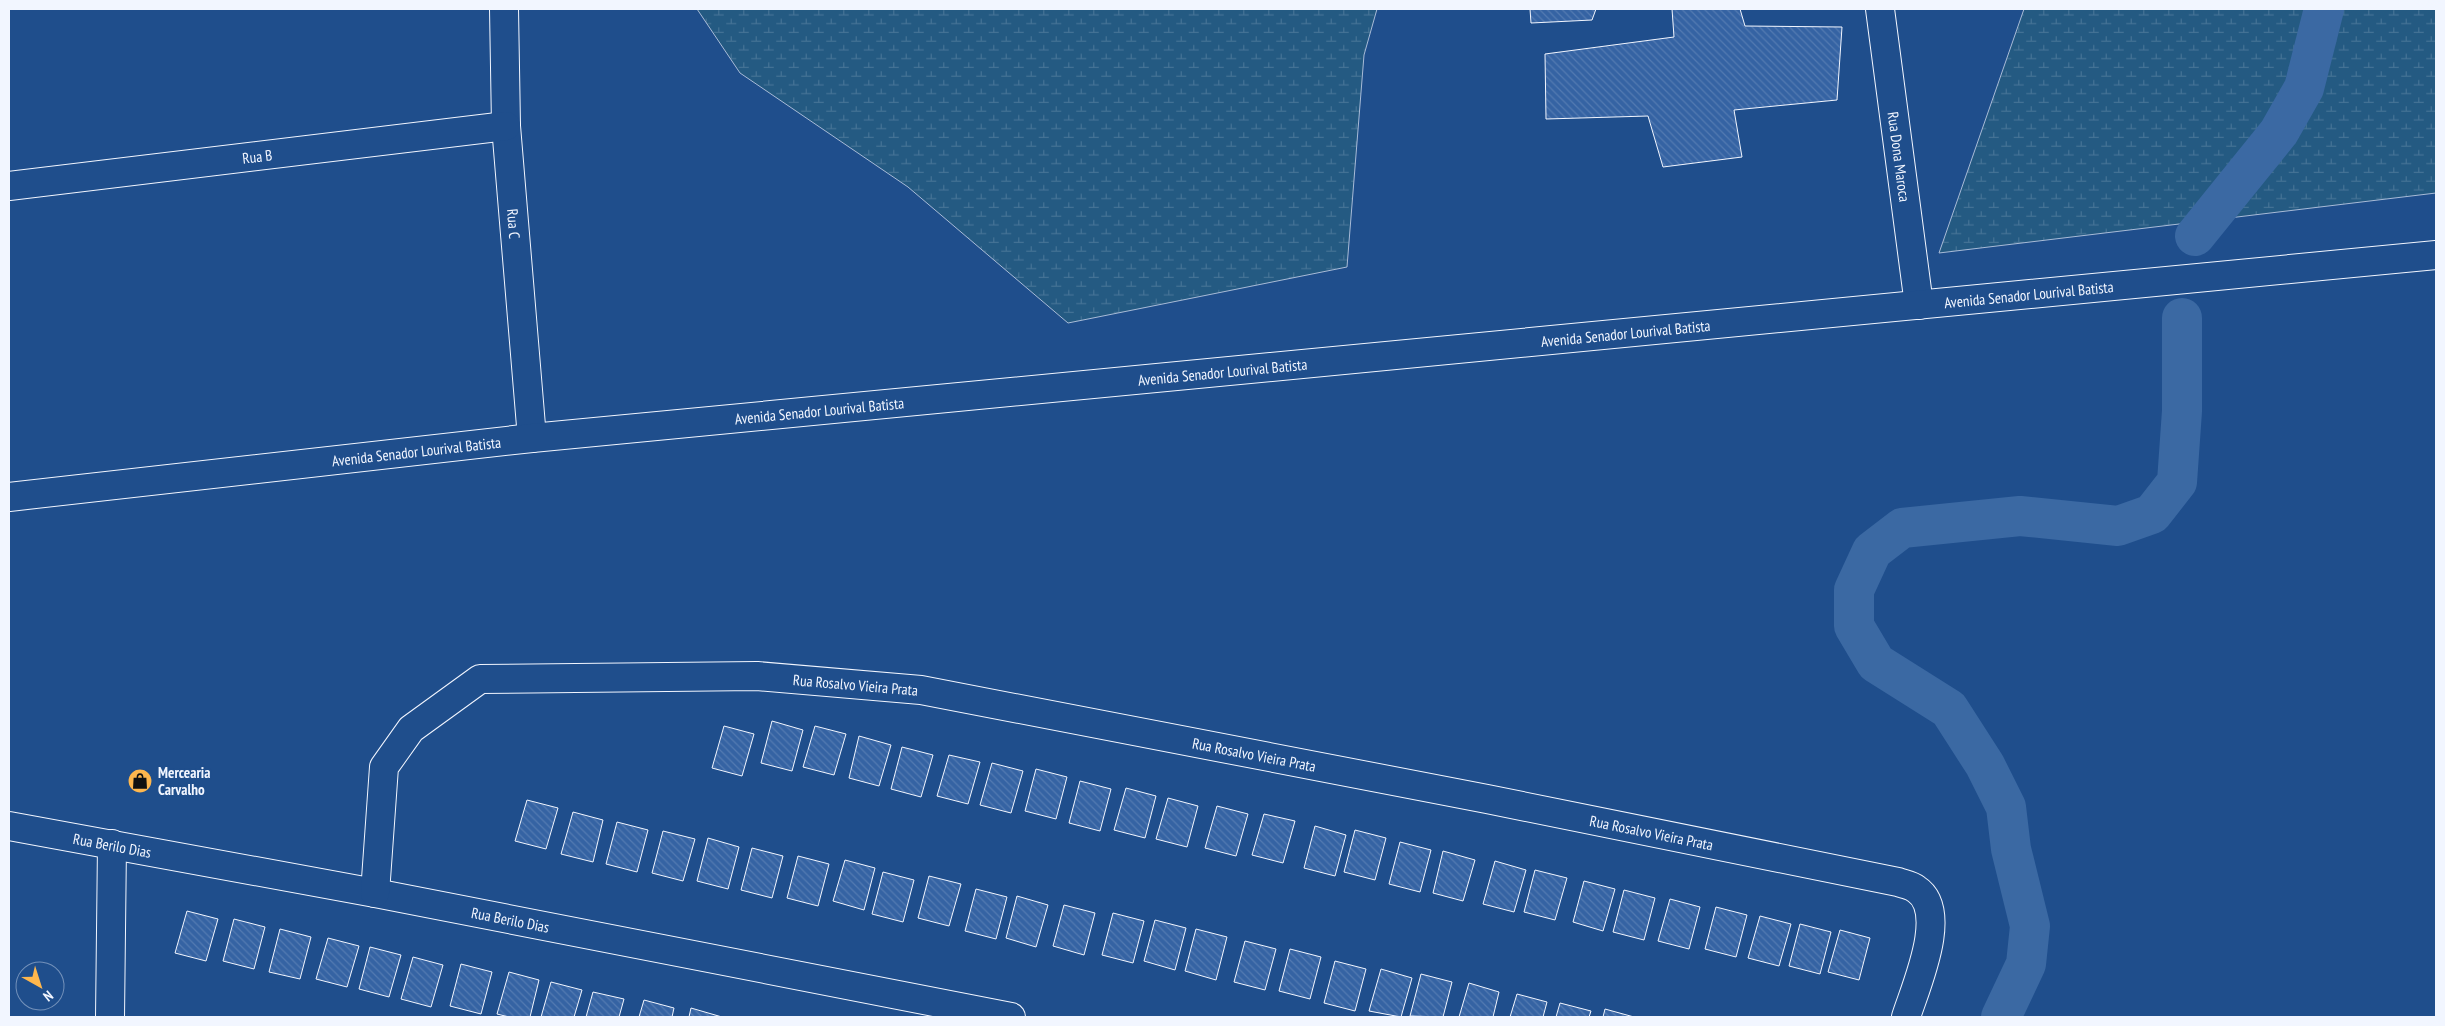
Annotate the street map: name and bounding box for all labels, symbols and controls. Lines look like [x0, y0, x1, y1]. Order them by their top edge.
street label: Rua Dona Maroca [1884, 111, 1915, 203]
street label: Rua B [241, 145, 273, 167]
street label: Rua C [503, 208, 525, 239]
street label: Avenida Senador Lourival Batista [1943, 277, 2114, 312]
street label: Avenida Senador Lourival Batista [1540, 315, 1711, 350]
street label: Avenida Senador Lourival Batista [1137, 354, 1308, 389]
street label: Avenida Senador Lourival Batista [734, 393, 905, 428]
street label: Avenida Senador Lourival Batista [331, 432, 502, 470]
street label: Rua Rosalvo Vieira Prata [792, 670, 919, 699]
street label: Rua Rosalvo Vieira Prata [1191, 733, 1318, 775]
place label: Mercearia Carvalho [158, 763, 210, 799]
shop icon: Mercearia Carvalho [127, 768, 153, 794]
street label: Rua Rosalvo Vieira Prata [1588, 810, 1715, 854]
street label: Rua Berilo Dias [72, 828, 153, 861]
street label: Rua Berilo Dias [470, 903, 551, 936]
north arrow [15, 961, 65, 1011]
text: N [40, 987, 57, 1005]

